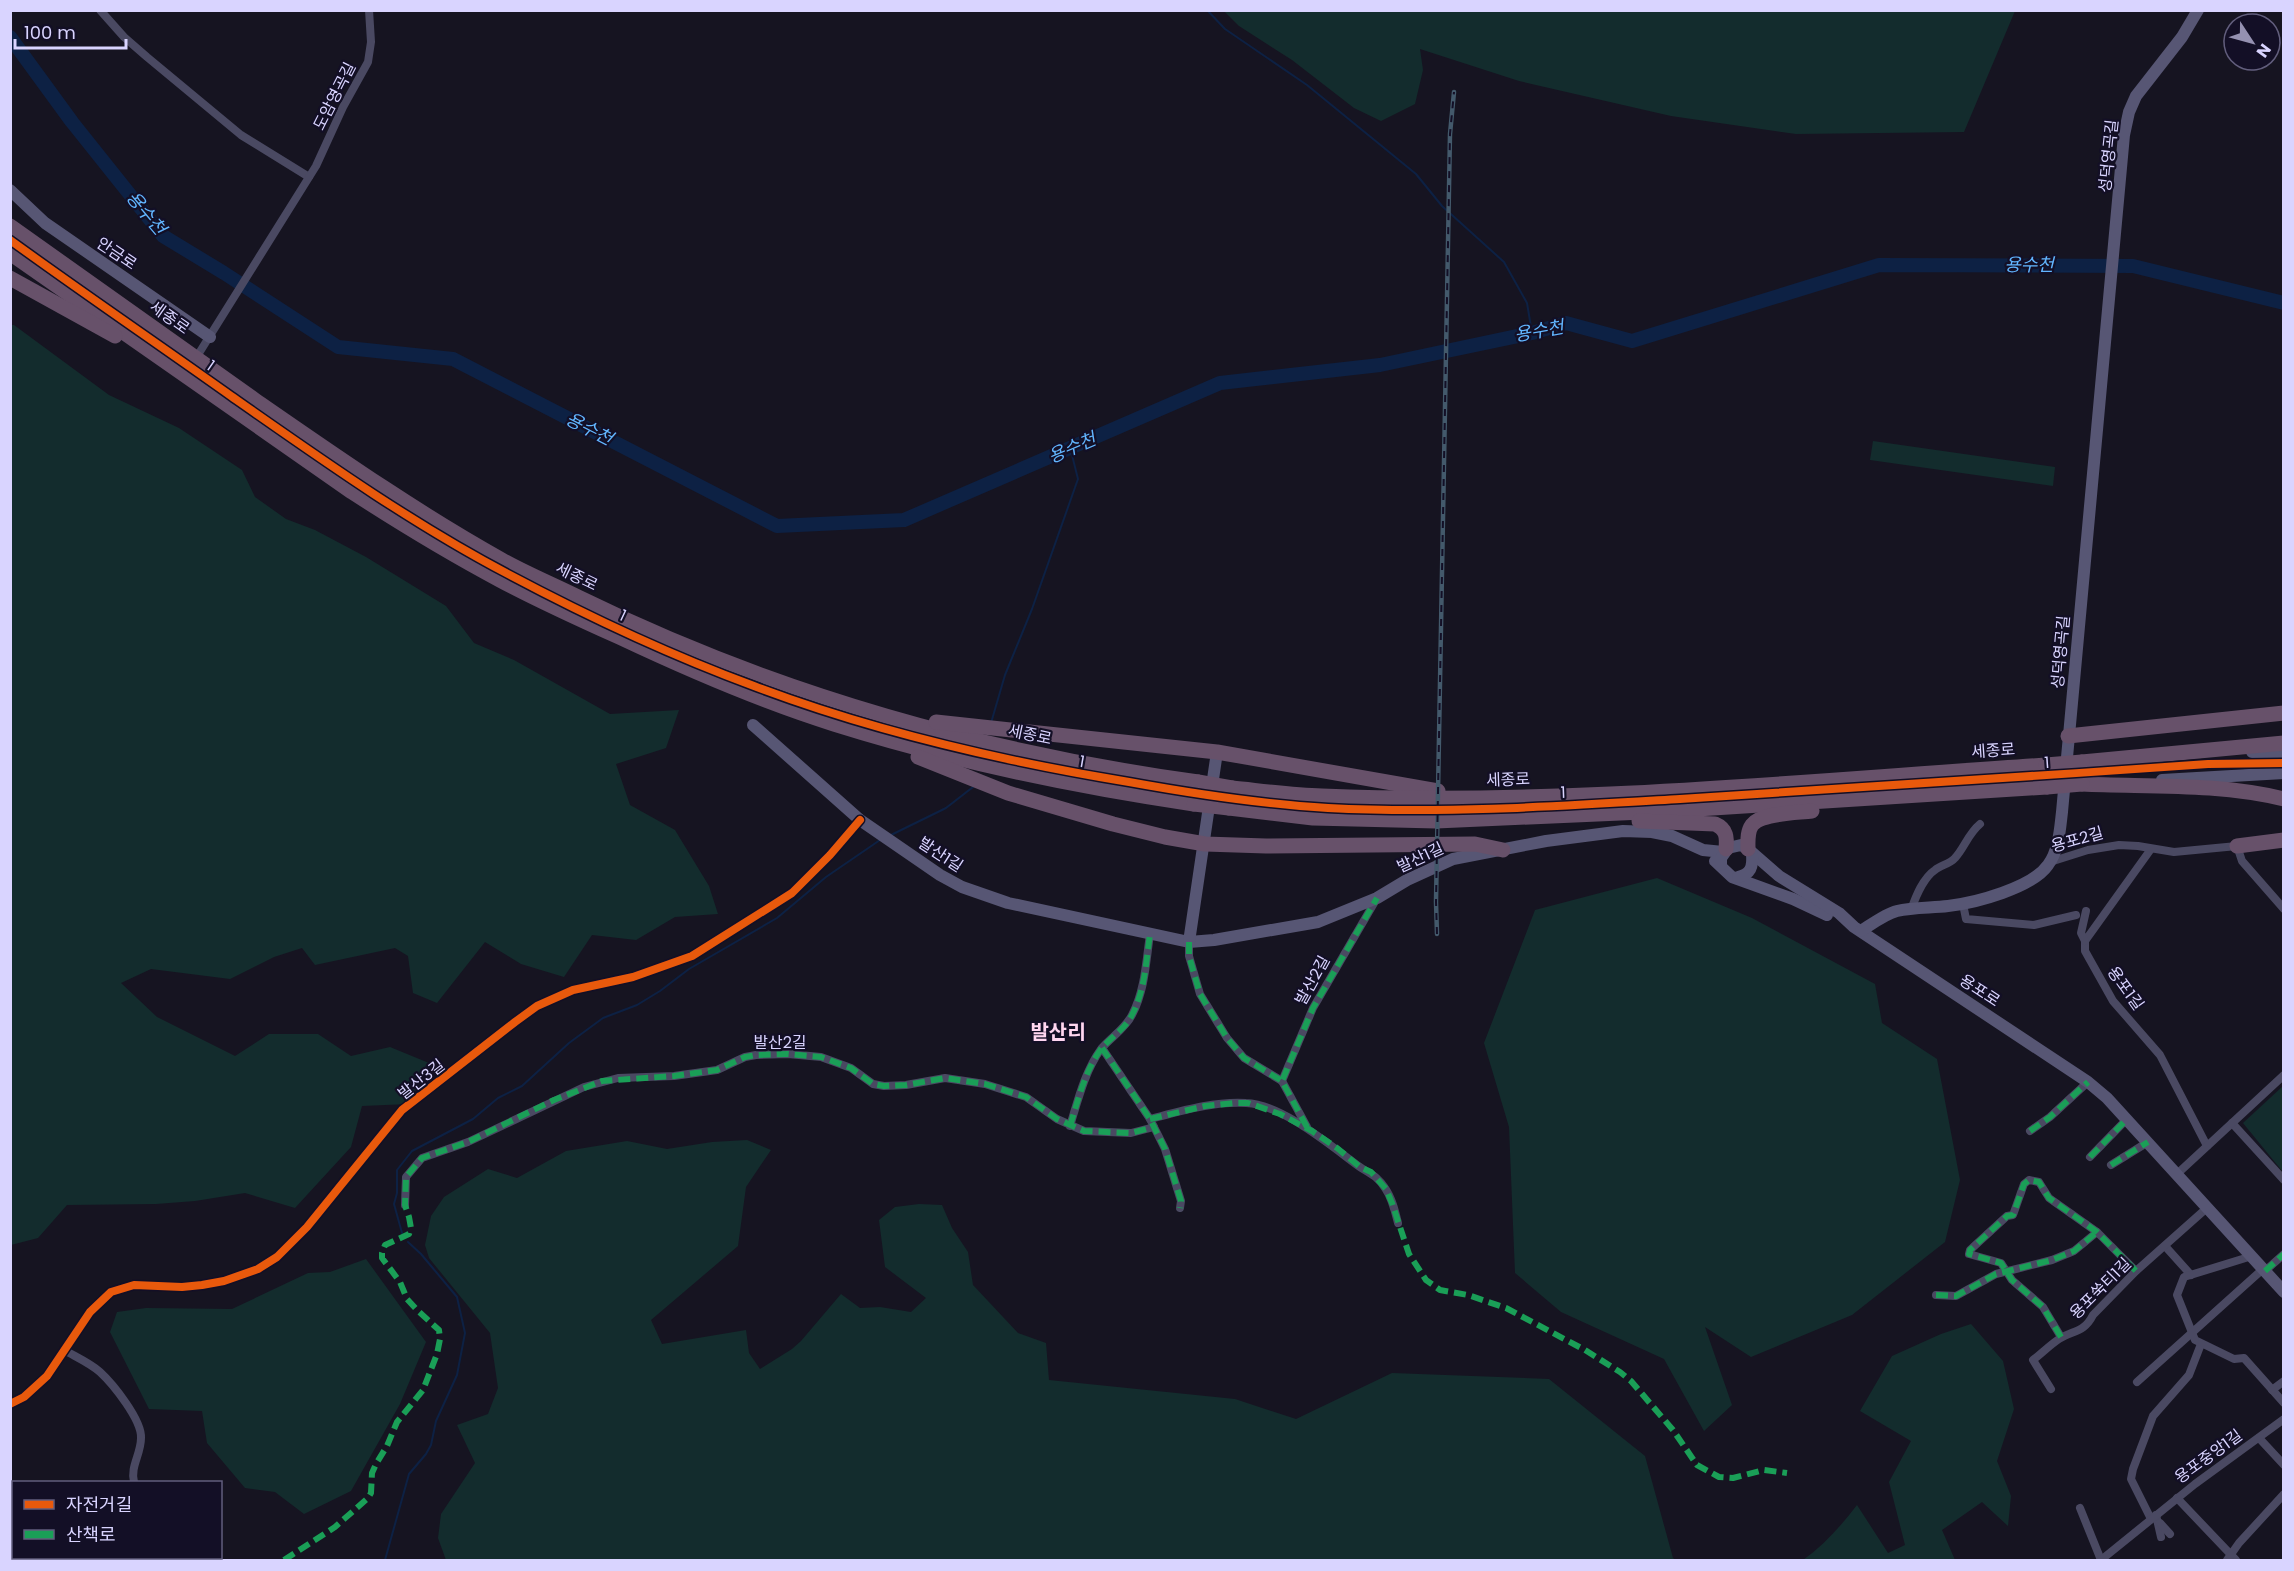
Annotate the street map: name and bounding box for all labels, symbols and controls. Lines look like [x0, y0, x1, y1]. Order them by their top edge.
scale bar [15, 12, 126, 50]
north arrow [2222, 12, 2282, 72]
text: 100 m [24, 20, 76, 45]
text: N [2251, 39, 2277, 62]
street label: 도암영곡길 [307, 58, 361, 134]
street label: 성덕영곡길 [2093, 118, 2124, 194]
water label: 용수천 [121, 186, 173, 242]
street label: 안금로 [92, 232, 142, 275]
water label: 용수천 [2004, 252, 2056, 277]
street label: 세종로 [145, 295, 195, 340]
water label: 용수천 [1512, 313, 1568, 347]
street label: 1 [202, 355, 219, 376]
water label: 용수천 [561, 406, 619, 452]
water label: 용수천 [1044, 425, 1102, 469]
street label: 세종로 [552, 556, 602, 597]
street label: 1 [616, 604, 630, 627]
street label: 성덕영곡길 [2046, 614, 2075, 690]
street label: 세종로 [1006, 719, 1054, 750]
street label: 세종로 [1970, 737, 2016, 764]
street label: 1 [1077, 750, 1086, 773]
street label: 1 [2044, 751, 2050, 774]
street label: 세종로 [1486, 767, 1531, 792]
street label: 1 [1560, 781, 1566, 804]
street label: 용포2길 [2048, 821, 2106, 858]
street label: 발산1길 [914, 831, 968, 877]
street label: 발산1길 [1393, 837, 1447, 878]
street label: 발산2길 [1289, 951, 1335, 1009]
street label: 용포1길 [2102, 962, 2149, 1015]
street label: 용포로 [1955, 969, 2005, 1012]
district label: 발산리 [1030, 1018, 1086, 1046]
street label: 발산2길 [753, 1031, 807, 1054]
street label: 발산3길 [393, 1054, 450, 1105]
street label: 용포쑥티1길 [2064, 1252, 2136, 1324]
street label: 용포중앙1길 [2170, 1424, 2247, 1489]
legend [12, 1481, 222, 1559]
text: 자전거길 [66, 1492, 132, 1517]
text: 산책로 [66, 1522, 116, 1547]

